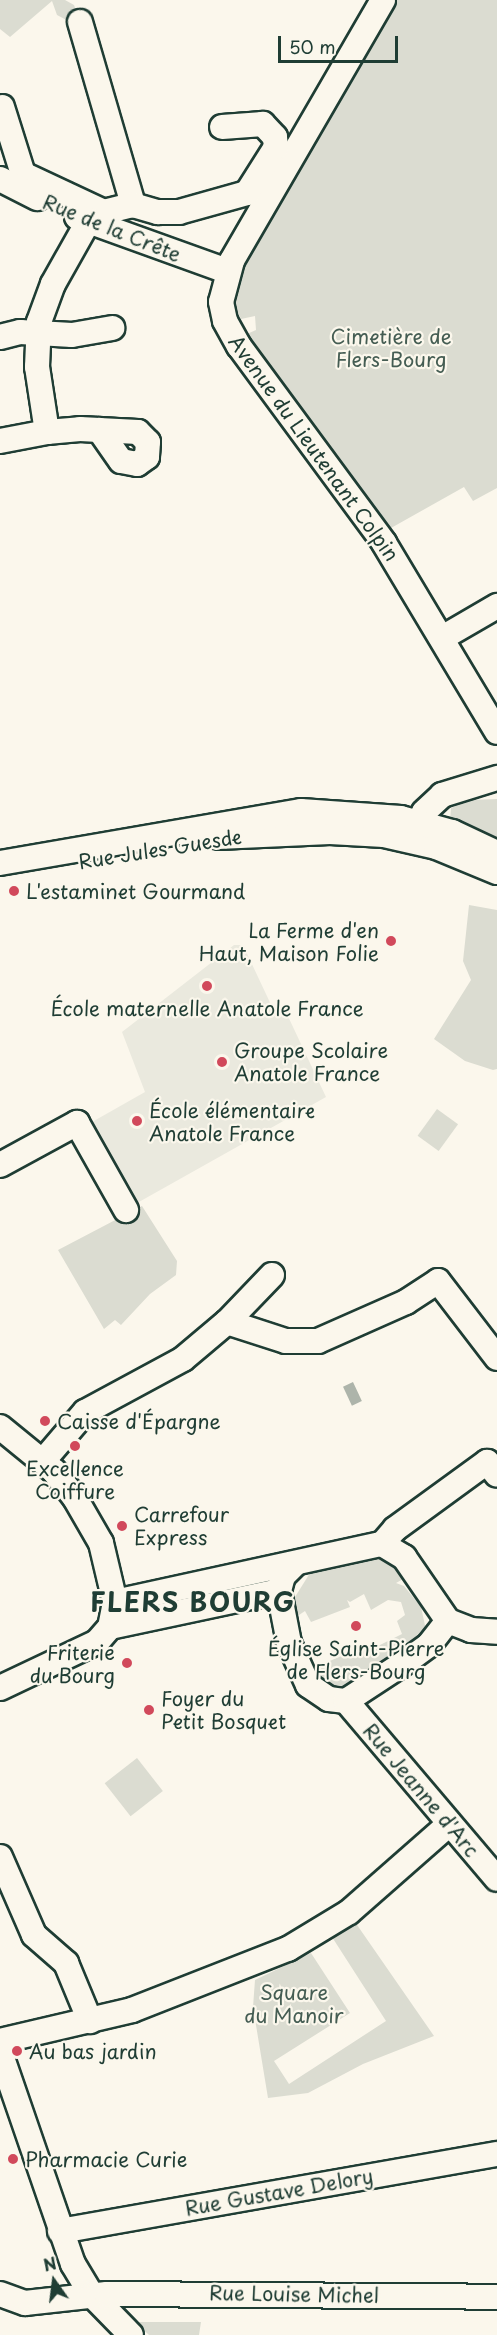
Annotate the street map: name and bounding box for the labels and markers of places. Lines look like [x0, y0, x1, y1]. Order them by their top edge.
place label: L'estaminet Gourmand [26, 879, 247, 903]
marker: L'estaminet Gourmand [7, 884, 21, 898]
place label: La Ferme d'en Haut, Maison Folie [199, 918, 379, 965]
marker: La Ferme d'en Haut, Maison Folie [384, 934, 398, 948]
marker: École maternelle Anatole France [200, 979, 214, 993]
place label: École maternelle Anatole France [50, 996, 364, 1020]
place label: Groupe Scolaire Anatole France [234, 1038, 388, 1085]
marker: Groupe Scolaire Anatole France [215, 1055, 229, 1069]
place label: École élémentaire Anatole France [149, 1098, 318, 1145]
marker: École élémentaire Anatole France [130, 1114, 144, 1128]
place label: Caisse d'Épargne [57, 1409, 221, 1433]
marker: Caisse d'Épargne [38, 1414, 52, 1428]
marker: Excellence Coiffure [68, 1439, 82, 1453]
place label: Excellence Coiffure [26, 1456, 124, 1503]
place label: Carrefour Express [134, 1502, 229, 1549]
marker: Carrefour Express [115, 1519, 129, 1533]
marker: Église Saint-Pierre de Flers-Bourg [349, 1619, 363, 1633]
place label: Église Saint-Pierre de Flers-Bourg [267, 1636, 445, 1683]
place label: Friterie du Bourg [29, 1640, 115, 1687]
marker: Friterie du Bourg [120, 1656, 134, 1670]
place label: Foyer du Petit Bosquet [161, 1686, 288, 1733]
marker: Foyer du Petit Bosquet [142, 1703, 156, 1717]
place label: Au bas jardin [29, 2039, 158, 2063]
marker: Au bas jardin [10, 2044, 24, 2058]
place label: Pharmacie Curie [25, 2147, 188, 2171]
marker: Pharmacie Curie [6, 2152, 20, 2166]

